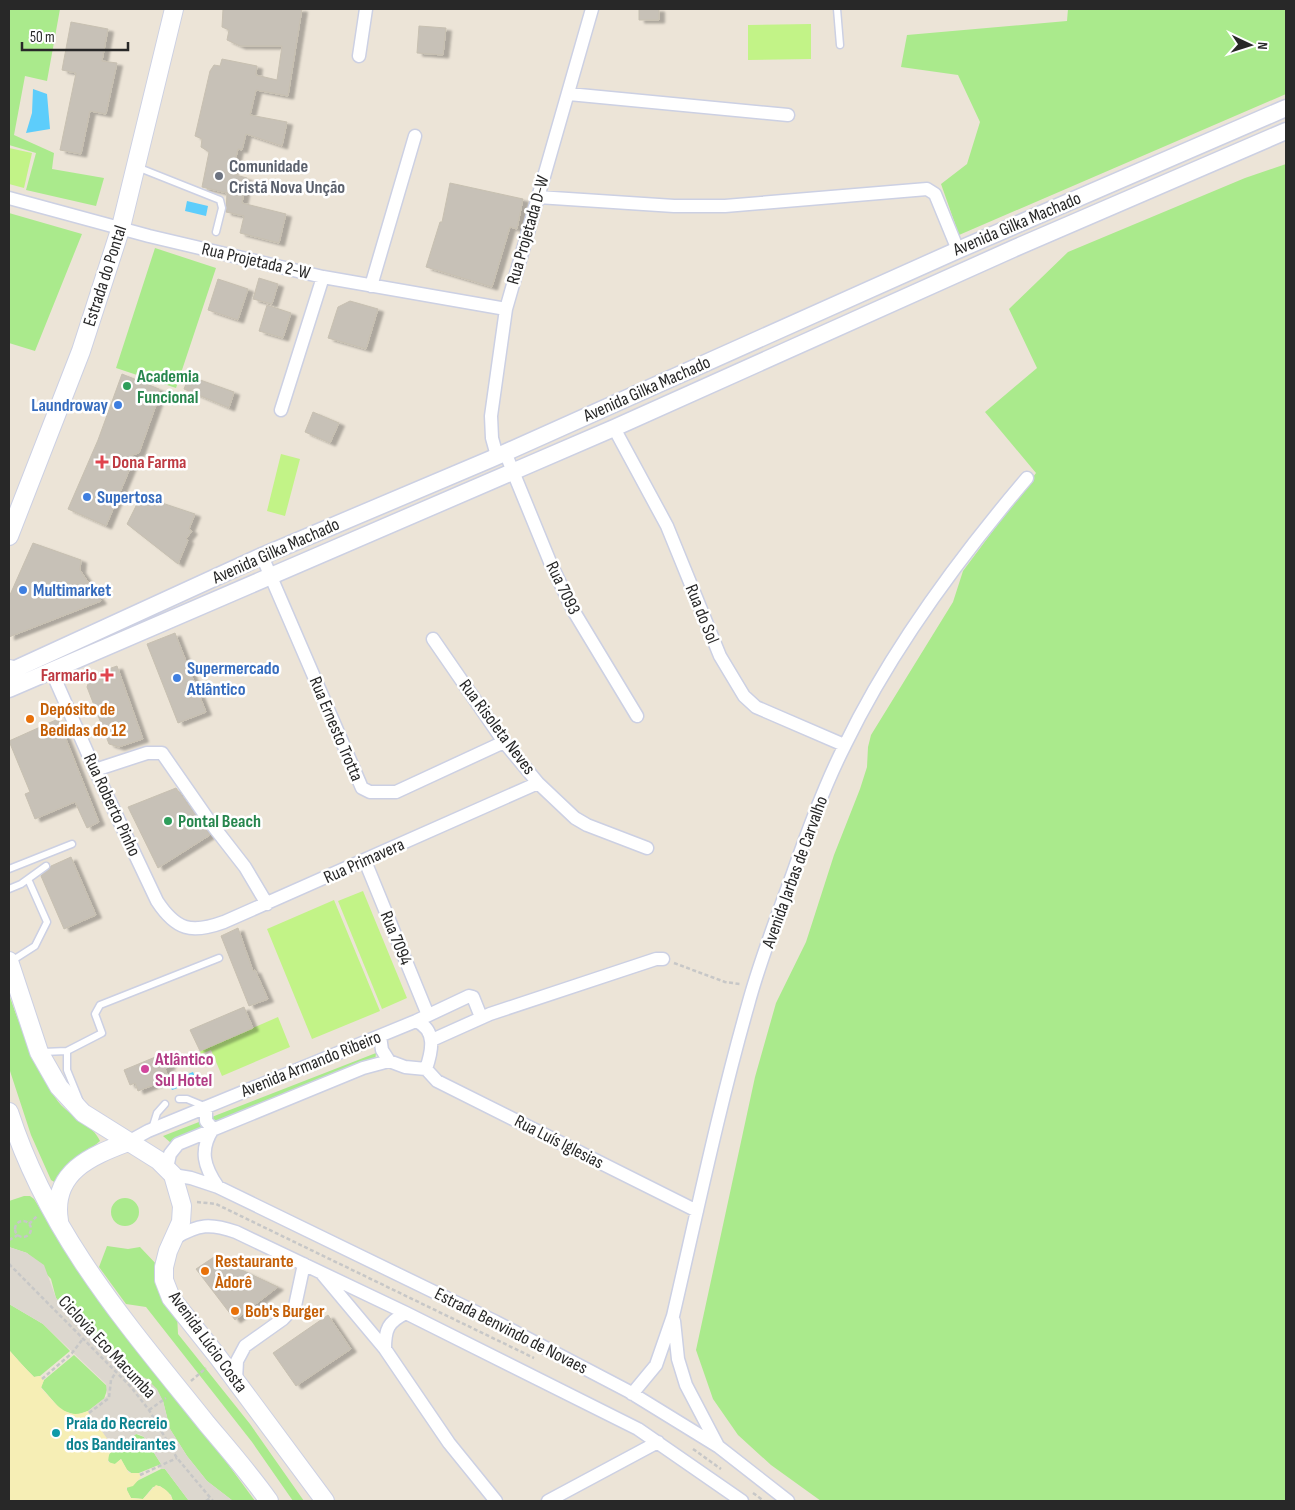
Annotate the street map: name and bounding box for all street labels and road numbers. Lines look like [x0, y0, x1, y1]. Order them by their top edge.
street label: Rua Projetada D-W [502, 173, 554, 287]
street label: Avenida Gilka Machado [949, 188, 1084, 261]
street label: Estrada do Pontal [79, 223, 131, 329]
street label: Rua Projetada 2-W [200, 238, 313, 284]
street label: Avenida Gilka Machado [579, 352, 714, 427]
street label: Avenida Gilka Machado [208, 514, 343, 589]
street label: Rua 7093 [541, 558, 585, 618]
street label: Rua do Sol [681, 581, 723, 647]
street label: Rua Ernesto Trotta [305, 674, 367, 784]
street label: Rua Risoleta Neves [454, 675, 540, 779]
street label: Rua Roberto Pinho [79, 750, 145, 860]
street label: Avenida Jarbas de Carvalho [757, 793, 832, 952]
street label: Rua Primavera [320, 834, 408, 888]
street label: Rua 7094 [376, 908, 416, 968]
street label: Avenida Armando Ribeiro [237, 1026, 384, 1102]
street label: Rua Luís Iglesias [511, 1111, 607, 1173]
street label: Estrada Benvindo de Novaes [431, 1283, 591, 1379]
street label: Avenida Lúcio Costa [164, 1287, 252, 1397]
street label: Ciclovia Eco Macumba [54, 1291, 160, 1403]

